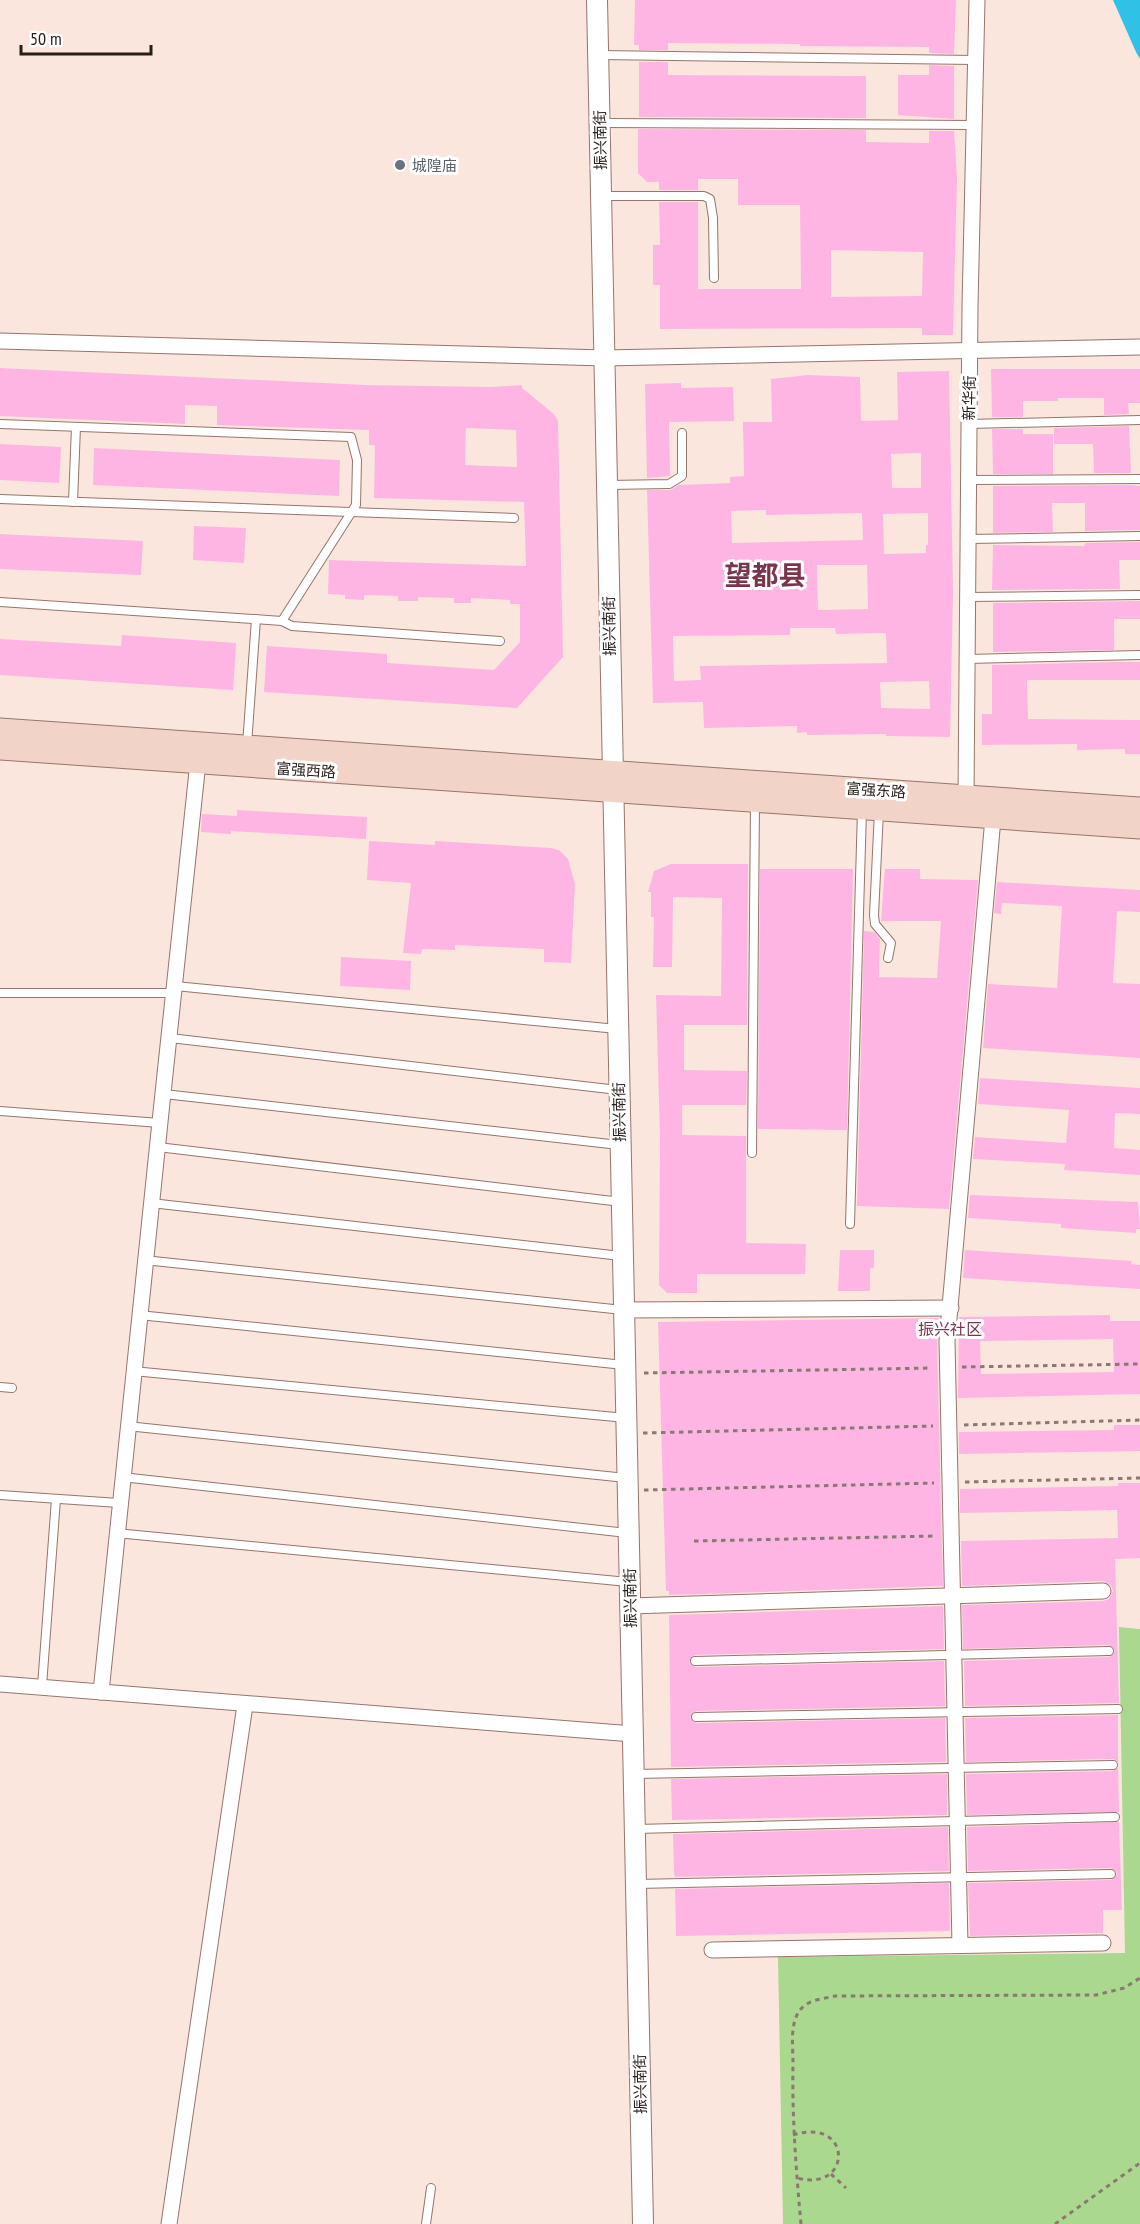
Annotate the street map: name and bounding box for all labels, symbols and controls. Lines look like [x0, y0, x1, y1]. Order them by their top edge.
scale bar [21, 18, 152, 56]
text: 50 m [30, 27, 62, 50]
street label: 振兴南街 [590, 110, 610, 170]
place label: 城隍庙 [412, 156, 457, 175]
marker: 城隍庙 [393, 158, 407, 172]
street label: 新华街 [959, 375, 979, 421]
district label: 望都县 [725, 558, 806, 592]
street label: 振兴南街 [599, 596, 619, 656]
street label: 富强西路 [275, 758, 337, 782]
street label: 富强东路 [845, 778, 907, 802]
street label: 振兴南街 [609, 1082, 629, 1142]
district label: 振兴社区 [918, 1319, 982, 1339]
street label: 振兴南街 [620, 1568, 640, 1628]
street label: 振兴南街 [630, 2054, 650, 2114]

